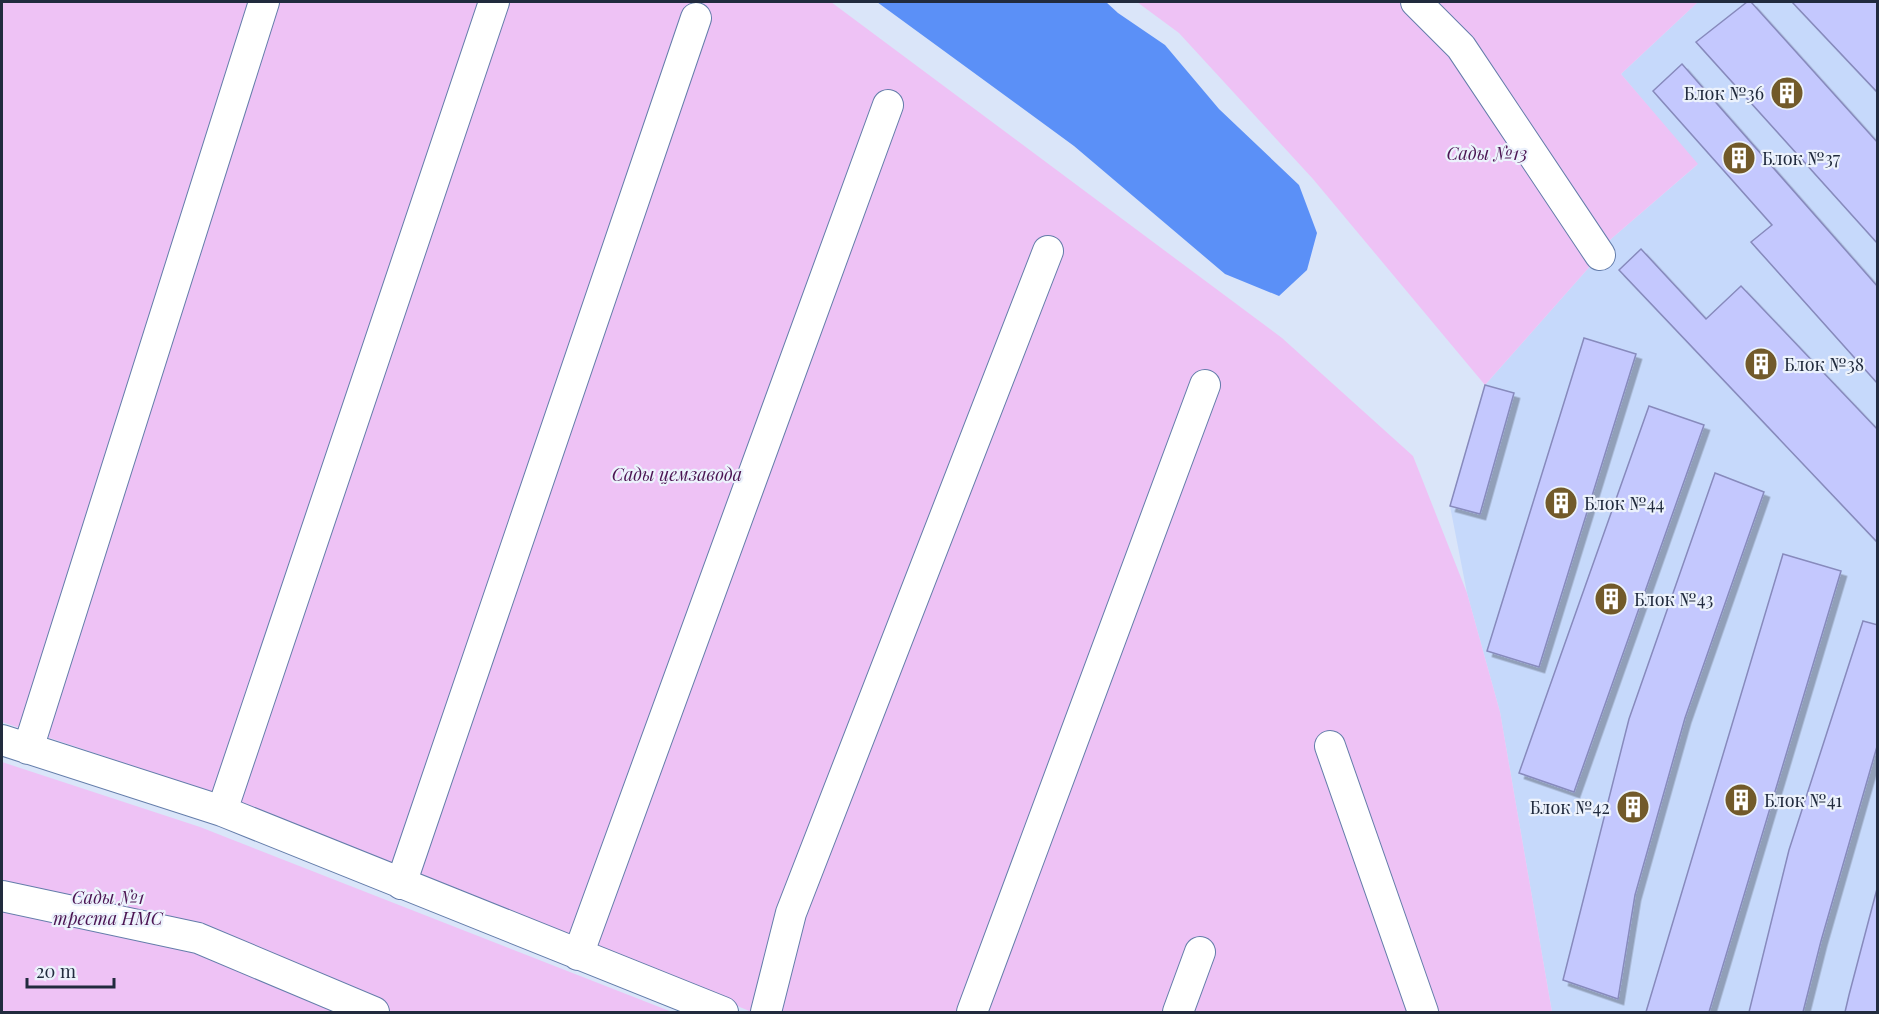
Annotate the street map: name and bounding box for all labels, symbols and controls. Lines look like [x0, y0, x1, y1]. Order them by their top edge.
building icon: Блок №36 [1769, 75, 1805, 111]
place label: Блок №36 [1684, 81, 1764, 105]
building icon: Блок №37 [1721, 140, 1757, 176]
park label: Сады №13 [1447, 141, 1527, 165]
place label: Блок №37 [1762, 146, 1841, 170]
building icon: Блок №38 [1743, 346, 1779, 382]
place label: Блок №38 [1784, 352, 1864, 376]
park label: Сады цемзавода [612, 462, 742, 486]
building icon: Блок №44 [1543, 485, 1579, 521]
place label: Блок №44 [1584, 491, 1665, 515]
building icon: Блок №43 [1593, 581, 1629, 617]
place label: Блок №43 [1634, 587, 1713, 611]
building icon: Блок №41 [1723, 782, 1759, 818]
place label: Блок №41 [1764, 788, 1843, 812]
building icon: Блок №42 [1615, 789, 1651, 825]
place label: Блок №42 [1530, 795, 1610, 819]
park label: Сады №1 треста НМС [53, 885, 164, 930]
scale bar [27, 951, 114, 989]
text: 20 m [36, 959, 76, 983]

